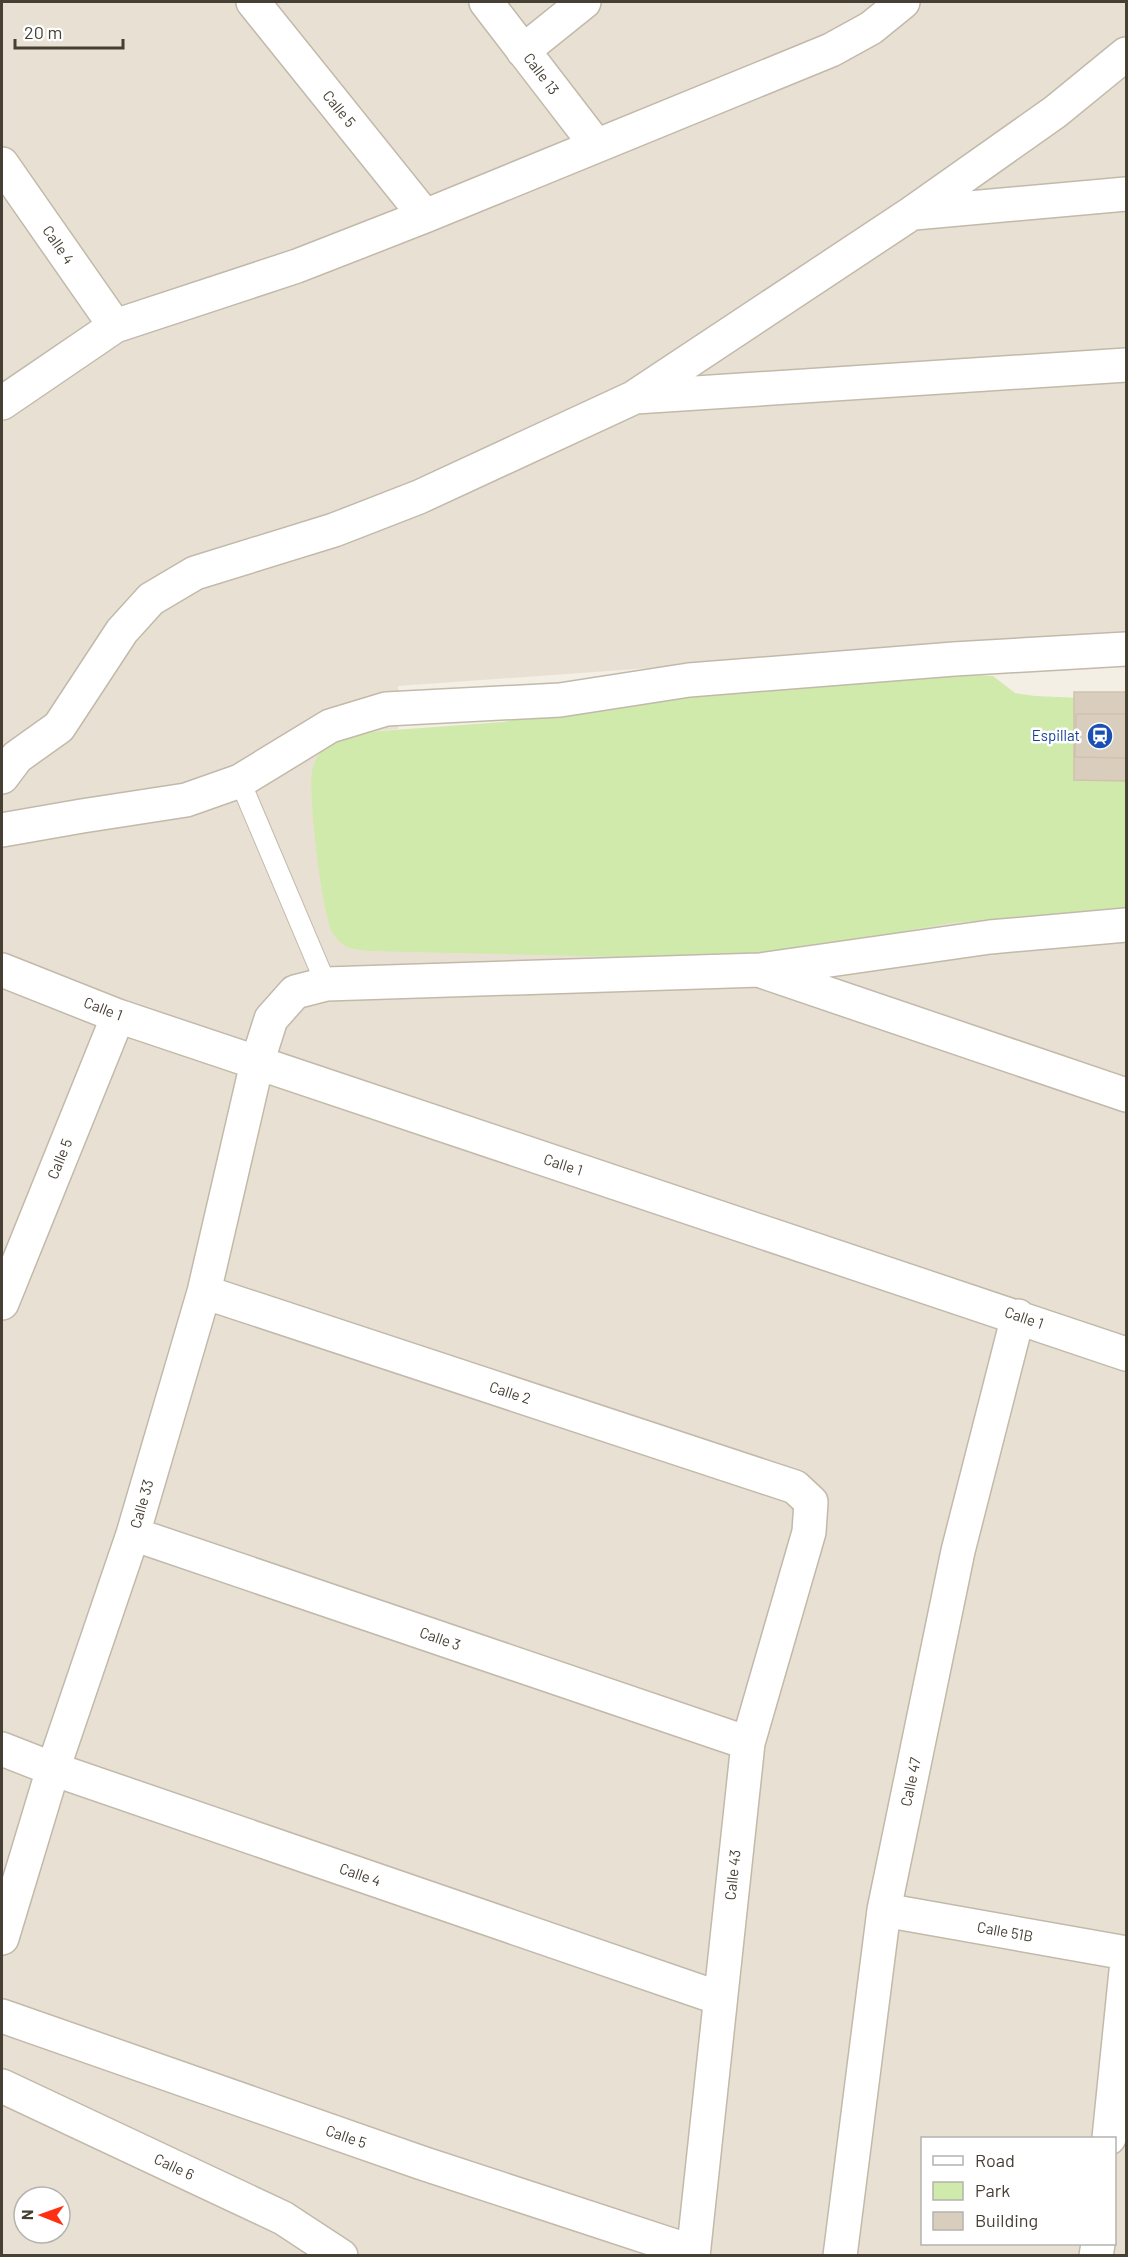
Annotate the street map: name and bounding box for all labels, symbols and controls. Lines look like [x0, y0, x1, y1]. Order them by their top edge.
scale bar [15, 12, 123, 50]
text: 20 m [24, 21, 62, 43]
street label: Calle 13 [520, 49, 563, 98]
street label: Calle 5 [319, 86, 360, 130]
street label: Calle 4 [39, 222, 78, 267]
station icon: Espillat [1085, 721, 1115, 751]
place label: Espillat [1032, 726, 1080, 744]
street label: Calle 1 [82, 993, 125, 1024]
street label: Calle 5 [43, 1136, 75, 1182]
street label: Calle 1 [542, 1149, 585, 1179]
street label: Calle 1 [1003, 1302, 1046, 1332]
street label: Calle 2 [487, 1377, 533, 1407]
street label: Calle 33 [125, 1477, 157, 1530]
street label: Calle 3 [417, 1623, 463, 1653]
street label: Calle 47 [896, 1756, 924, 1808]
street label: Calle 43 [720, 1849, 744, 1901]
street label: Calle 4 [337, 1859, 384, 1890]
street label: Calle 51B [976, 1917, 1035, 1945]
street label: Calle 5 [323, 2121, 369, 2151]
legend [921, 2137, 1116, 2245]
street label: Calle 6 [151, 2149, 197, 2183]
text: Road [975, 2149, 1015, 2171]
text: Park [975, 2179, 1010, 2201]
north arrow [12, 2185, 72, 2245]
text: N [17, 2209, 36, 2220]
text: Building [975, 2209, 1038, 2231]

